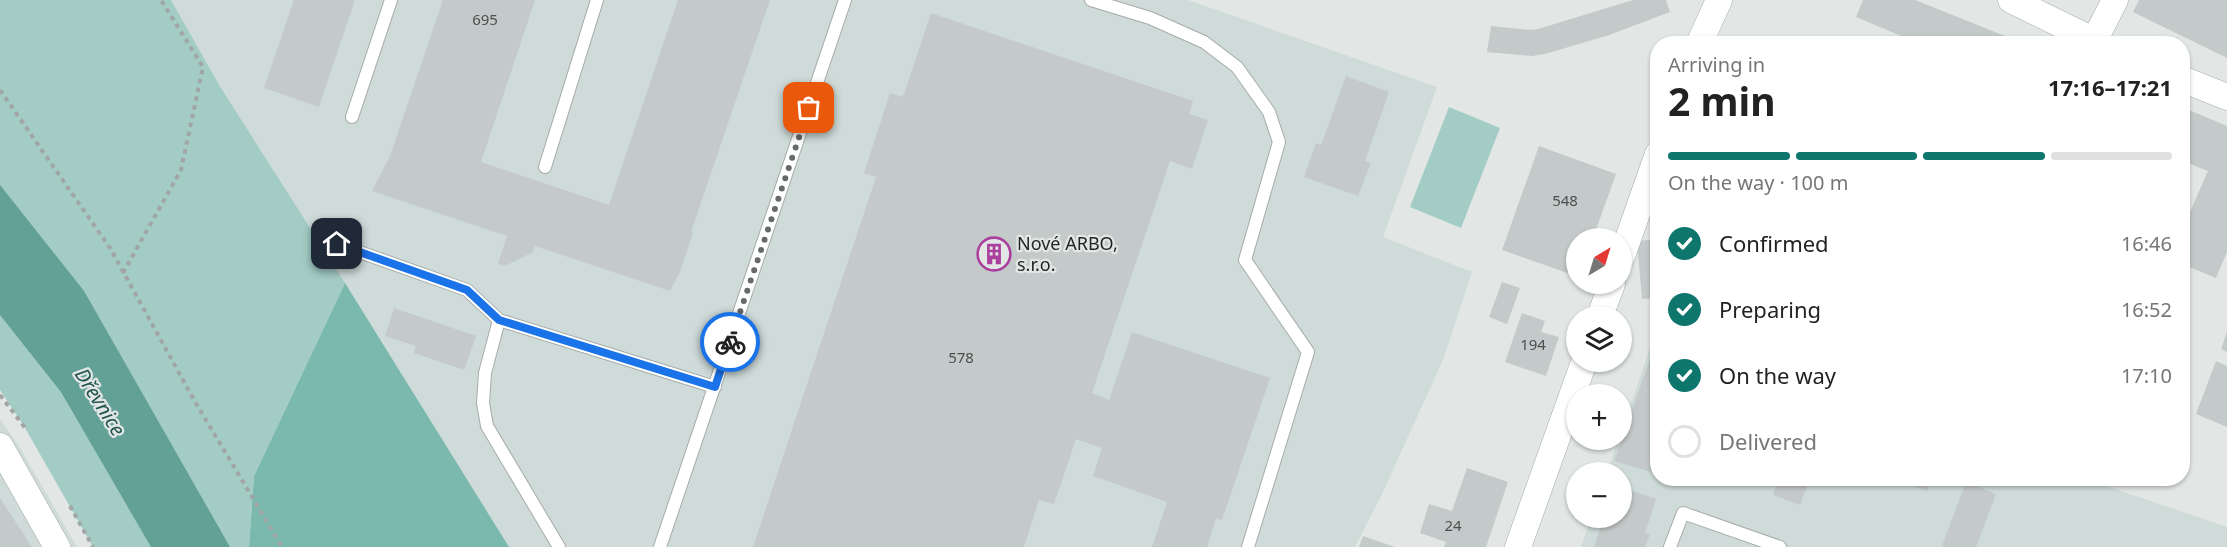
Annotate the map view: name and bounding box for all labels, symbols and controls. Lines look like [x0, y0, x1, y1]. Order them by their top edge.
house number: 695 [472, 9, 498, 29]
text: Arriving in [1668, 51, 1765, 78]
text: 17:16–17:21 [2048, 72, 2172, 102]
text: 2 min [1668, 74, 1775, 127]
pin [783, 82, 834, 133]
icon: bag [792, 91, 825, 124]
text: On the way · 100 m [1668, 169, 1848, 196]
house number: 548 [1552, 190, 1578, 210]
pin [311, 218, 362, 269]
icon: home [320, 227, 353, 260]
icon: check [1668, 227, 1701, 260]
north arrow [1566, 228, 1632, 294]
map controls [1566, 228, 1632, 528]
text: Confirmed [1719, 228, 1829, 258]
text: 16:46 [2121, 230, 2172, 257]
place label: Nové ARBO, s.r.o. [1017, 231, 1118, 276]
building icon: Nové ARBO, s.r.o. [976, 236, 1012, 272]
icon: check [1668, 293, 1701, 326]
text: Preparing [1719, 294, 1821, 324]
text: 16:52 [2121, 296, 2172, 323]
button: layers [1566, 306, 1632, 372]
courier [700, 312, 760, 372]
icon: bike [714, 326, 747, 359]
house number: 194 [1520, 334, 1546, 354]
house number: 578 [948, 347, 974, 367]
icon: check [1668, 359, 1701, 392]
text: On the way [1719, 360, 1836, 390]
text: 17:10 [2121, 362, 2172, 389]
water label: Dřevnice [69, 363, 132, 441]
button: + [1566, 384, 1632, 450]
text: Delivered [1719, 426, 1817, 456]
button: − [1566, 462, 1632, 528]
house number: 24 [1444, 515, 1462, 535]

